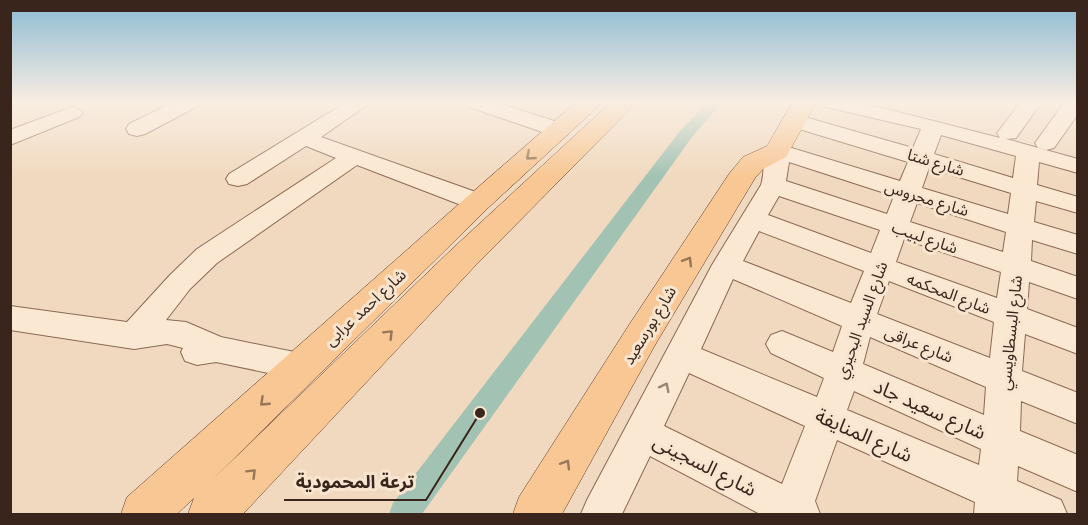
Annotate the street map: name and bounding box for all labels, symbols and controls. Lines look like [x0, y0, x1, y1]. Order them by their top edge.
street label: شارع شتا [904, 145, 967, 183]
one-way arrow [526, 149, 537, 160]
street label: شارع محروس [882, 177, 971, 223]
street label: شارع لبيب [888, 217, 960, 260]
one-way arrow [681, 257, 693, 267]
street label: شارع السيد البحيري [831, 259, 894, 382]
street label: شارع احمد عرابى [321, 265, 412, 352]
street label: شارع المحكمه [903, 269, 993, 321]
street label: شارع البسطاويسي [995, 275, 1029, 392]
street label: شارع بورسعيد [619, 283, 683, 369]
street label: شارع عراقى [881, 322, 956, 370]
one-way arrow [382, 330, 393, 340]
street label: شارع سعيد جاد [869, 374, 990, 447]
one-way arrow [657, 383, 669, 394]
one-way arrow [260, 395, 270, 406]
street label: شارع المنايفة [810, 403, 916, 470]
street label: شارع السجينى [648, 429, 761, 504]
one-way arrow [559, 460, 570, 470]
callout: ترعة المحمودية [284, 464, 426, 500]
one-way arrow [245, 469, 256, 480]
text: ترعة المحمودية [296, 471, 415, 493]

